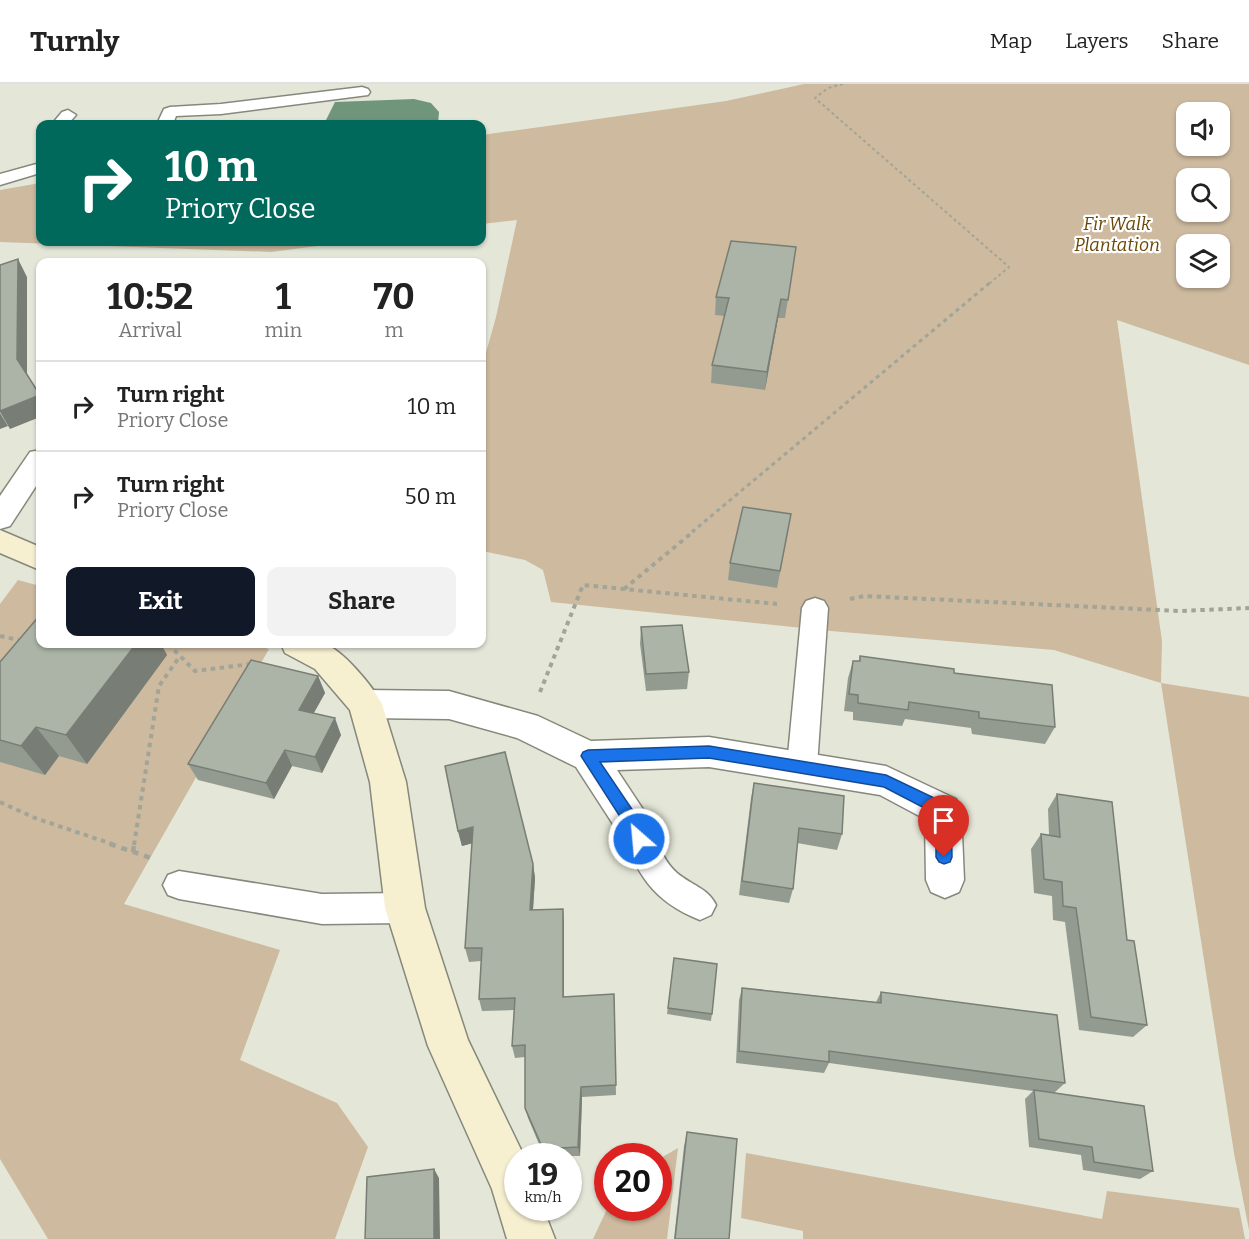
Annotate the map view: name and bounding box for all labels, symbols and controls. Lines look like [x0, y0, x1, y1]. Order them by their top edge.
text: Turnly [30, 25, 119, 58]
text: Map [990, 28, 1032, 54]
text: Layers [1065, 28, 1129, 54]
text: Share [1162, 28, 1219, 54]
map controls [1176, 102, 1230, 288]
button: sound [1176, 102, 1230, 156]
text: 10 m [165, 142, 257, 192]
icon: right [66, 144, 144, 222]
button: search [1176, 168, 1230, 222]
text: Priory Close [165, 193, 316, 225]
park label: Fir Walk Plantation [1074, 213, 1160, 256]
button: layers [1176, 234, 1230, 288]
text: 10:52 [107, 275, 193, 319]
text: 1 [276, 275, 291, 319]
text: 70 [373, 275, 415, 319]
text: Arrival [119, 318, 182, 342]
text: min [264, 318, 302, 342]
text: m [385, 318, 404, 342]
text: Turn right [117, 381, 225, 408]
icon: right [66, 390, 99, 423]
text: 10 m [408, 393, 456, 420]
text: Priory Close [117, 408, 229, 432]
text: Turn right [117, 471, 225, 498]
icon: right [66, 480, 99, 513]
text: 50 m [405, 483, 456, 510]
text: Priory Close [117, 498, 229, 522]
button: Exit [66, 567, 255, 636]
button: Share [267, 567, 456, 636]
pin [918, 795, 969, 857]
icon: arrive [927, 804, 960, 837]
position arrow [607, 807, 671, 871]
speed limit sign: 20 [594, 1143, 672, 1221]
text: 19 [528, 1157, 558, 1193]
text: km/h [524, 1188, 562, 1206]

